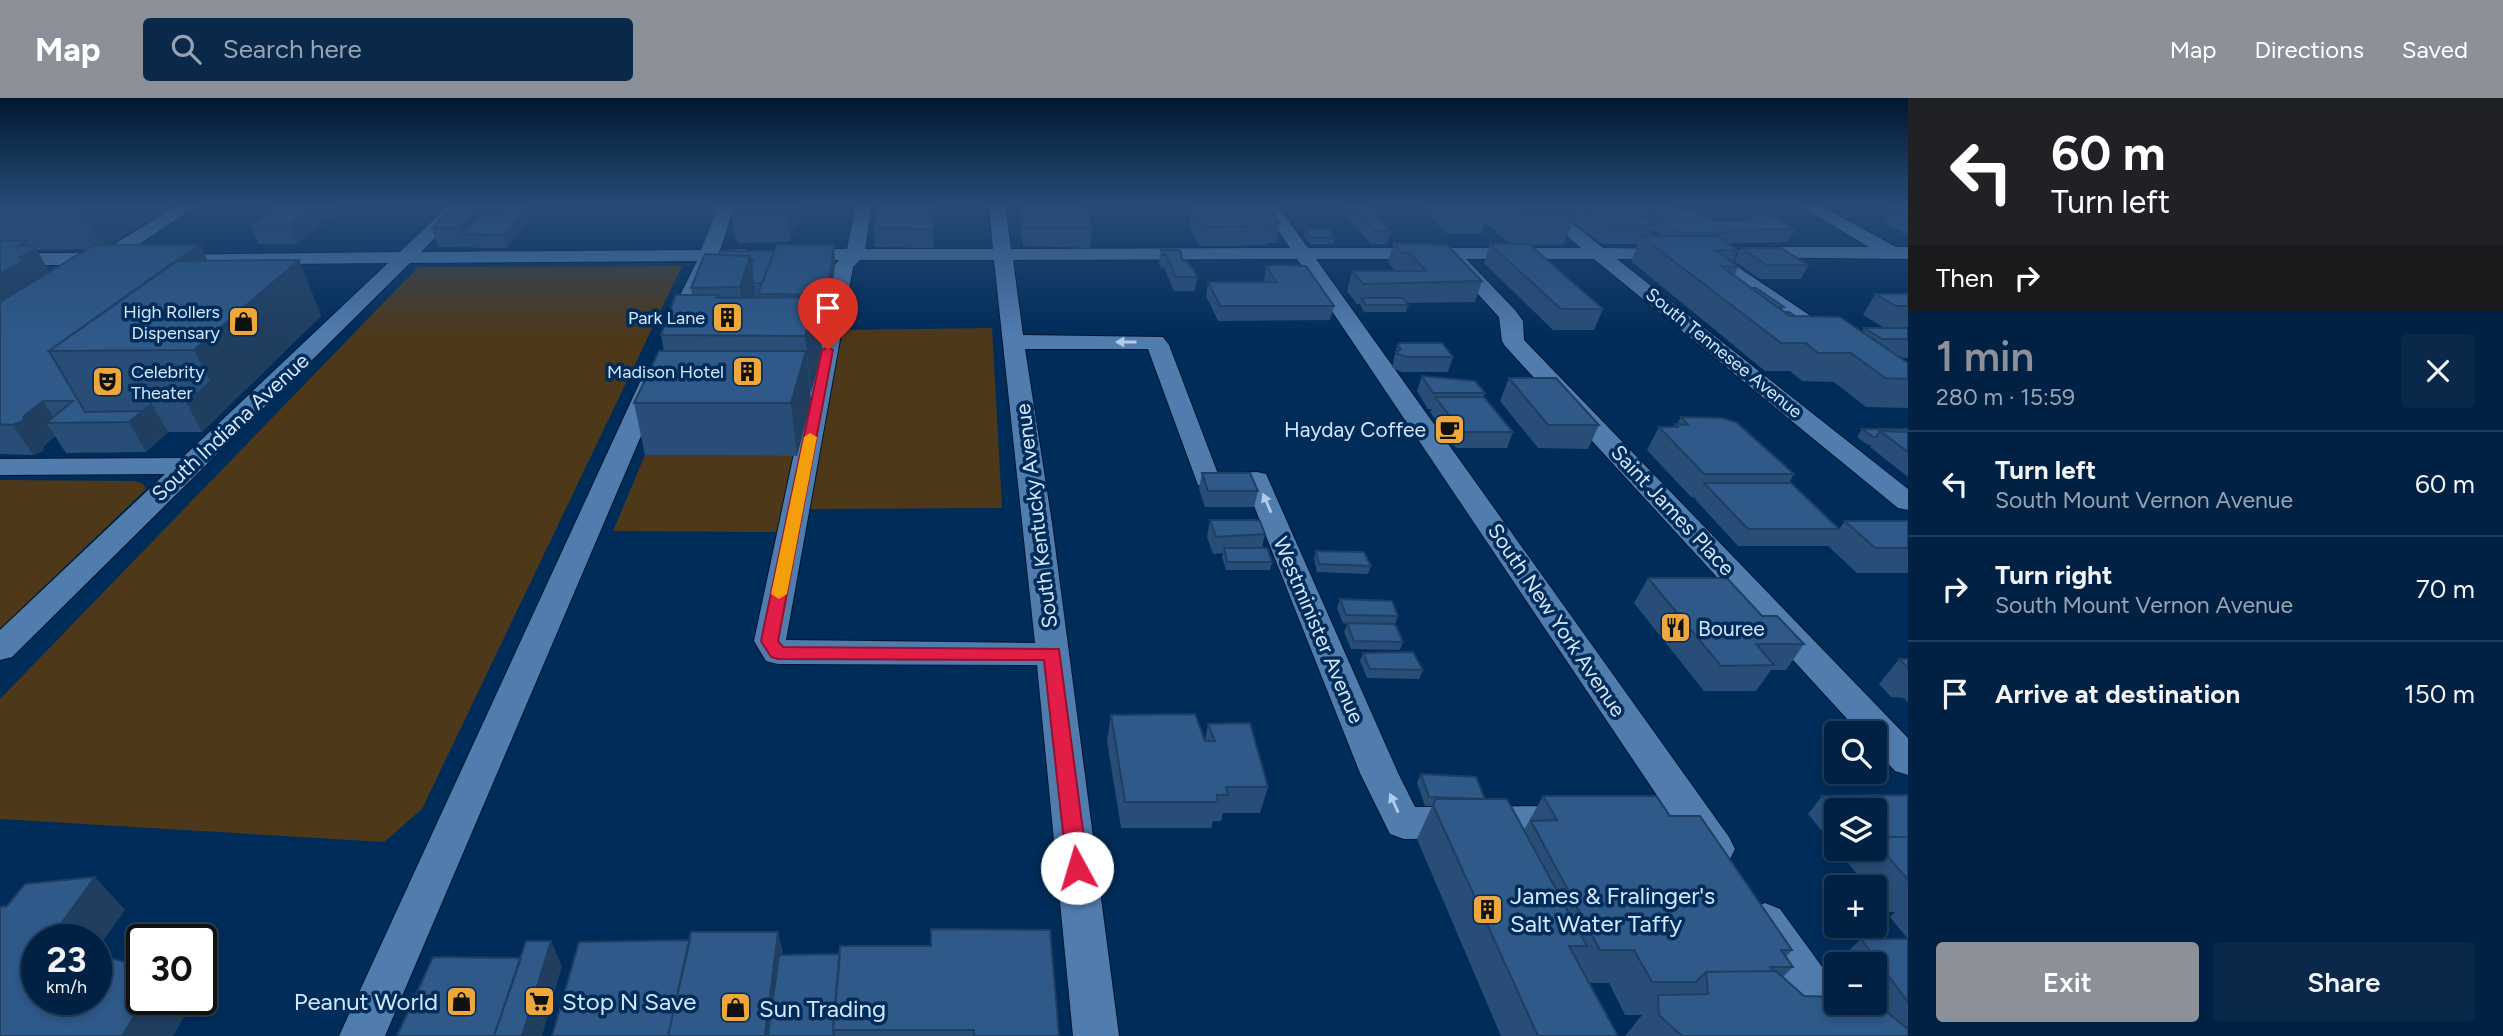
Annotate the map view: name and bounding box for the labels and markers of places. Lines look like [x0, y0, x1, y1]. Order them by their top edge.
pin [798, 278, 858, 350]
place label: High Rollers Dispensary [123, 301, 221, 344]
building icon: Park Lane [711, 301, 745, 335]
shop icon: High Rollers Dispensary [226, 305, 260, 339]
place label: Park Lane [628, 307, 705, 329]
building icon: Madison Hotel [730, 355, 764, 389]
place label: Celebrity Theater [131, 361, 205, 404]
place label: Madison Hotel [607, 361, 724, 383]
theatre icon: Celebrity Theater [91, 365, 125, 399]
cafe icon: Hayday Coffee [1432, 412, 1466, 446]
place label: Hayday Coffee [1284, 417, 1426, 442]
restaurant icon: Bouree [1658, 611, 1692, 645]
place label: Bouree [1698, 616, 1765, 641]
place label: James & Fralinger's Salt Water Taffy [1510, 881, 1715, 938]
building icon: James & Fralinger's Salt Water Taffy [1470, 892, 1504, 926]
shop icon: Peanut World [444, 984, 478, 1018]
supermarket icon: Stop N Save [522, 984, 556, 1018]
place label: Peanut World [294, 987, 438, 1016]
place label: Stop N Save [562, 987, 696, 1016]
shop icon: Sun Trading [719, 991, 753, 1025]
place label: Sun Trading [759, 994, 886, 1023]

